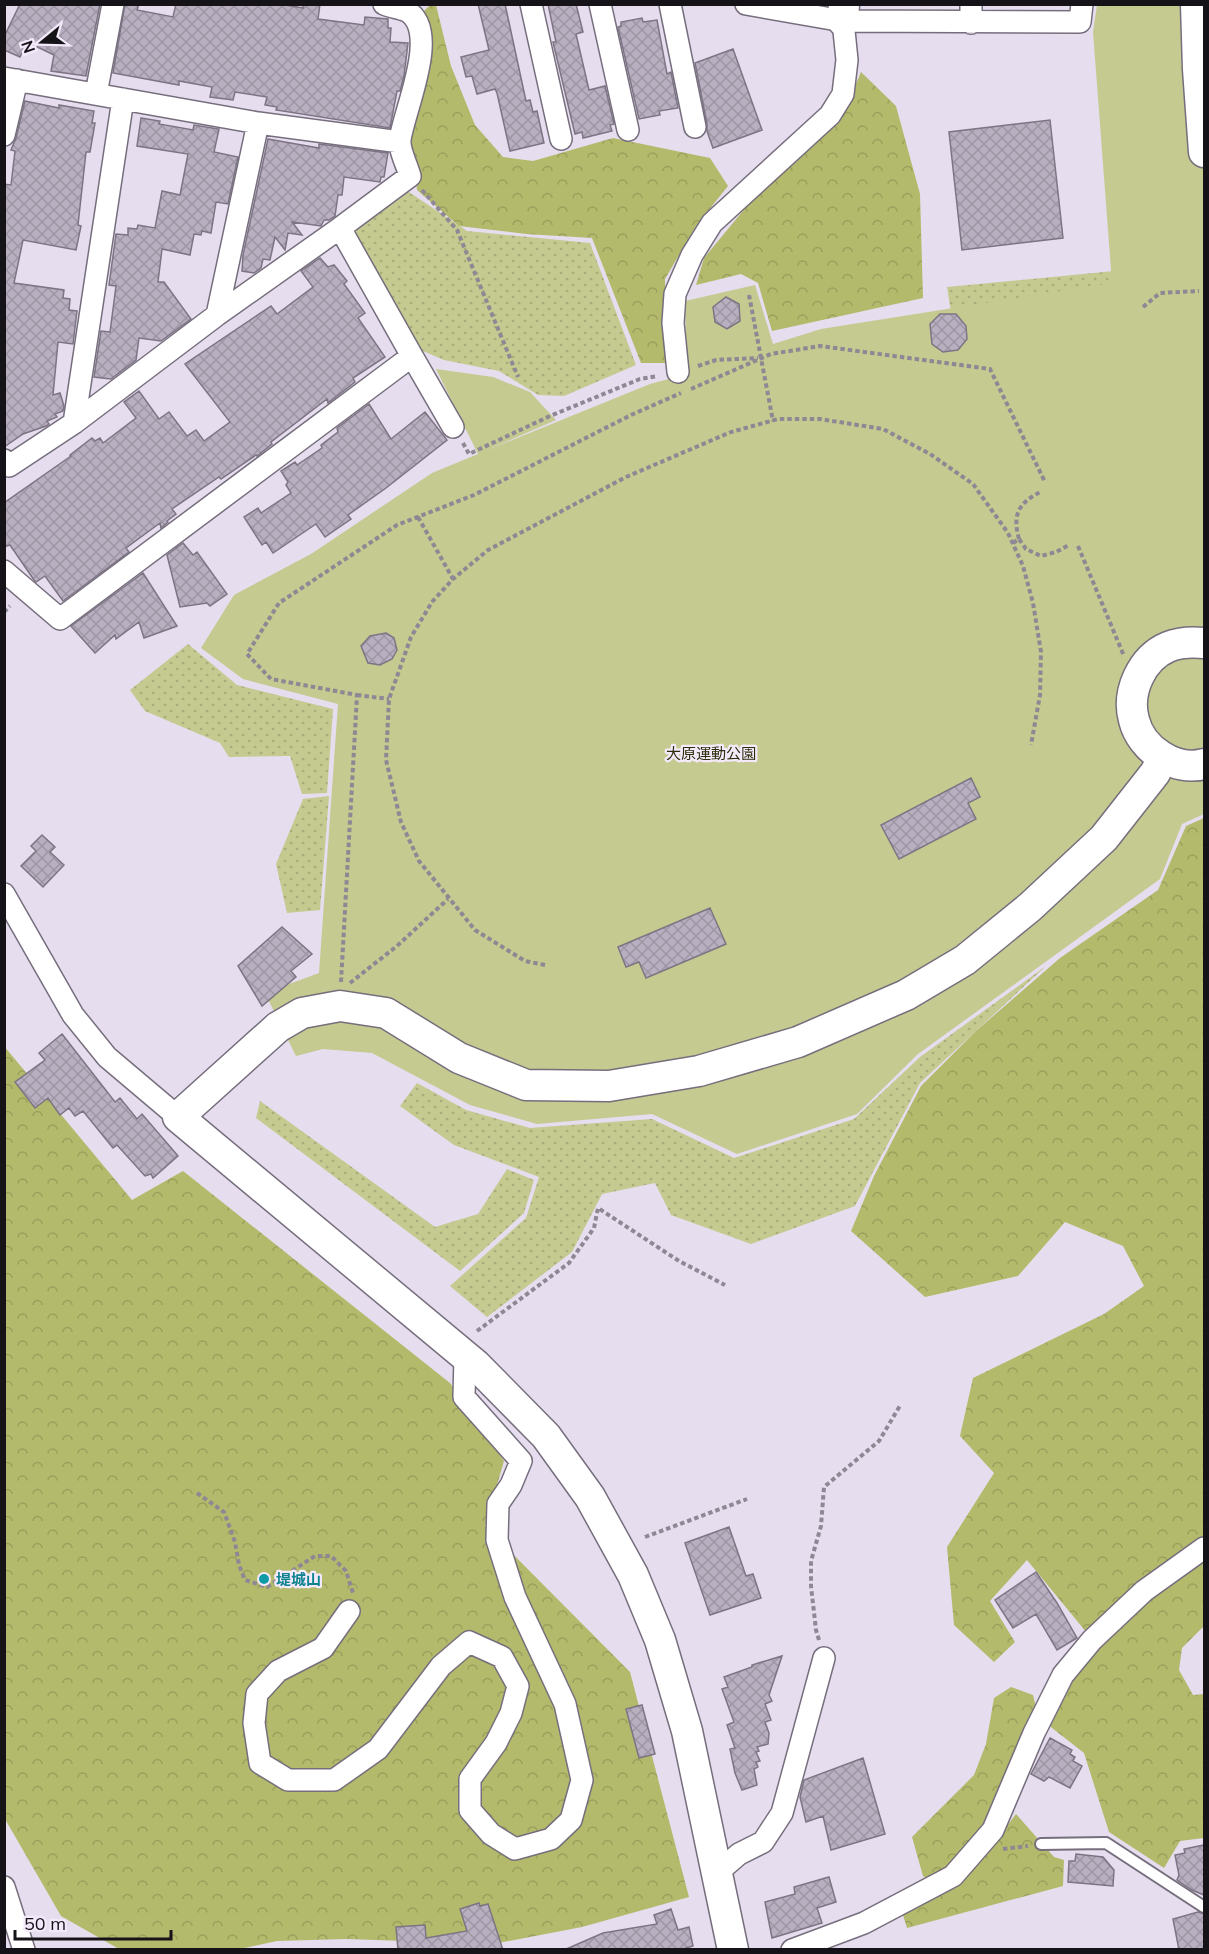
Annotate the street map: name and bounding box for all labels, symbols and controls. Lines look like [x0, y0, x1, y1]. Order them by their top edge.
north arrow [12, 12, 72, 72]
text: N [16, 38, 39, 56]
park label: 大原運動公園 [666, 744, 756, 763]
place label: 堤城山 [276, 1570, 321, 1589]
marker: 堤城山 [257, 1572, 271, 1586]
scale bar [15, 1903, 171, 1941]
text: 50 m [24, 1912, 66, 1935]

